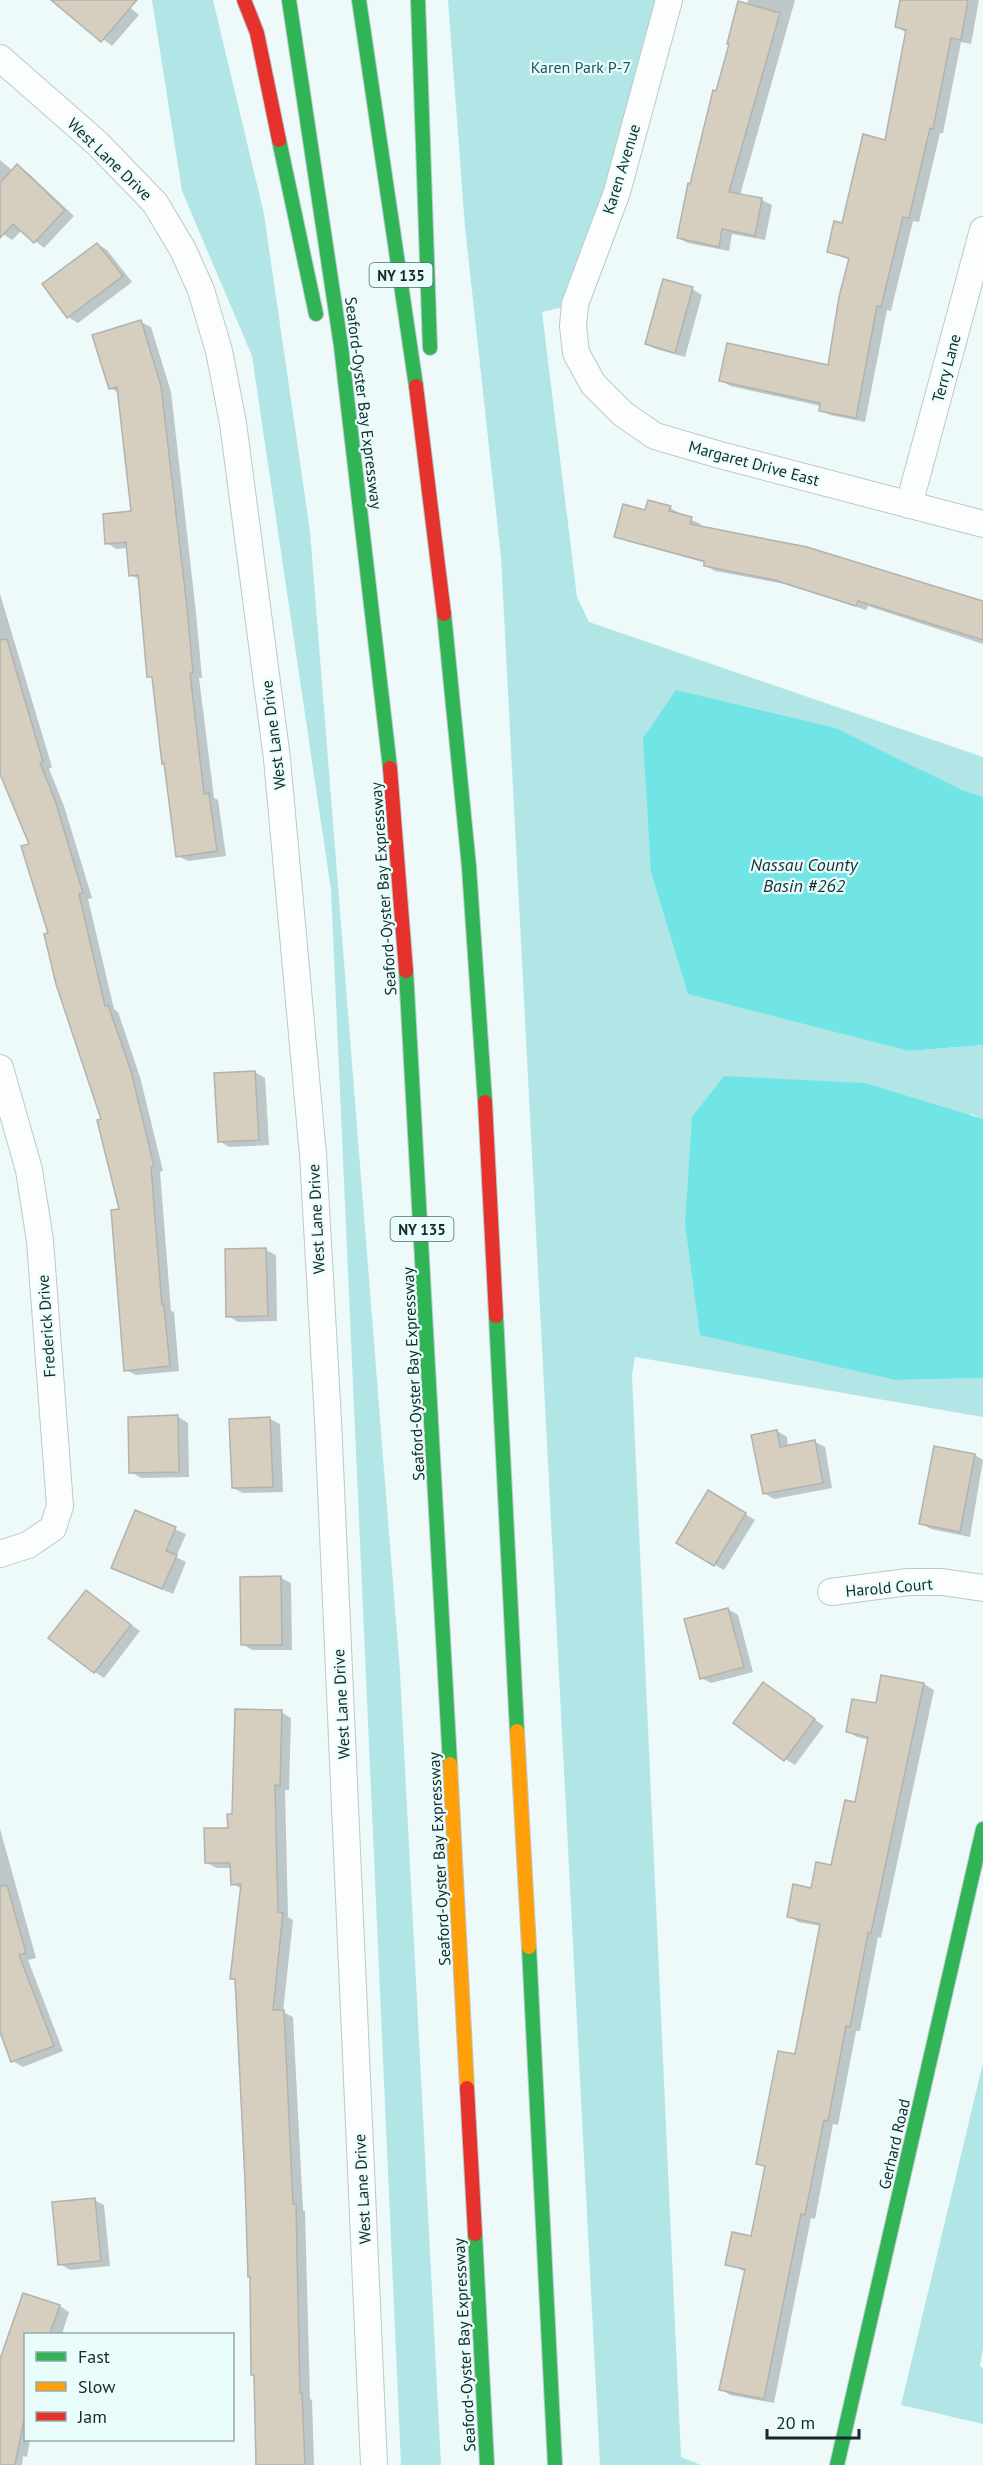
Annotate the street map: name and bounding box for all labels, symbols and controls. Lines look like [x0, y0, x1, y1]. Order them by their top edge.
park label: Karen Park P-7 [531, 57, 631, 77]
street label: West Lane Drive [63, 114, 157, 204]
street label: Karen Avenue [598, 121, 644, 217]
road number: NY 135 [370, 263, 432, 287]
street label: Seaford-Oyster Bay Expressway [341, 296, 387, 511]
street label: Terry Lane [927, 332, 965, 404]
street label: Margaret Drive East [686, 436, 822, 490]
street label: West Lane Drive [256, 679, 290, 791]
street label: Seaford-Oyster Bay Expressway [366, 781, 400, 996]
water label: Nassau County Basin #262 [750, 853, 859, 897]
street label: West Lane Drive [303, 1164, 329, 1274]
road number: NY 135 [390, 1217, 454, 1241]
street label: Seaford-Oyster Bay Expressway [397, 1266, 429, 1481]
street label: Frederick Drive [32, 1274, 60, 1378]
street label: Harold Court [845, 1573, 934, 1601]
street label: West Lane Drive [328, 1649, 354, 1759]
street label: Seaford-Oyster Bay Expressway [423, 1751, 455, 1966]
street label: Gerhard Road [874, 2097, 914, 2191]
street label: West Lane Drive [349, 2134, 375, 2244]
street label: Seaford-Oyster Bay Expressway [448, 2237, 480, 2452]
legend [24, 2333, 234, 2441]
text: Fast [78, 2345, 110, 2368]
text: Slow [78, 2375, 116, 2398]
scale bar [767, 2402, 858, 2440]
text: Jam [77, 2405, 107, 2428]
text: 20 m [776, 2411, 815, 2434]

